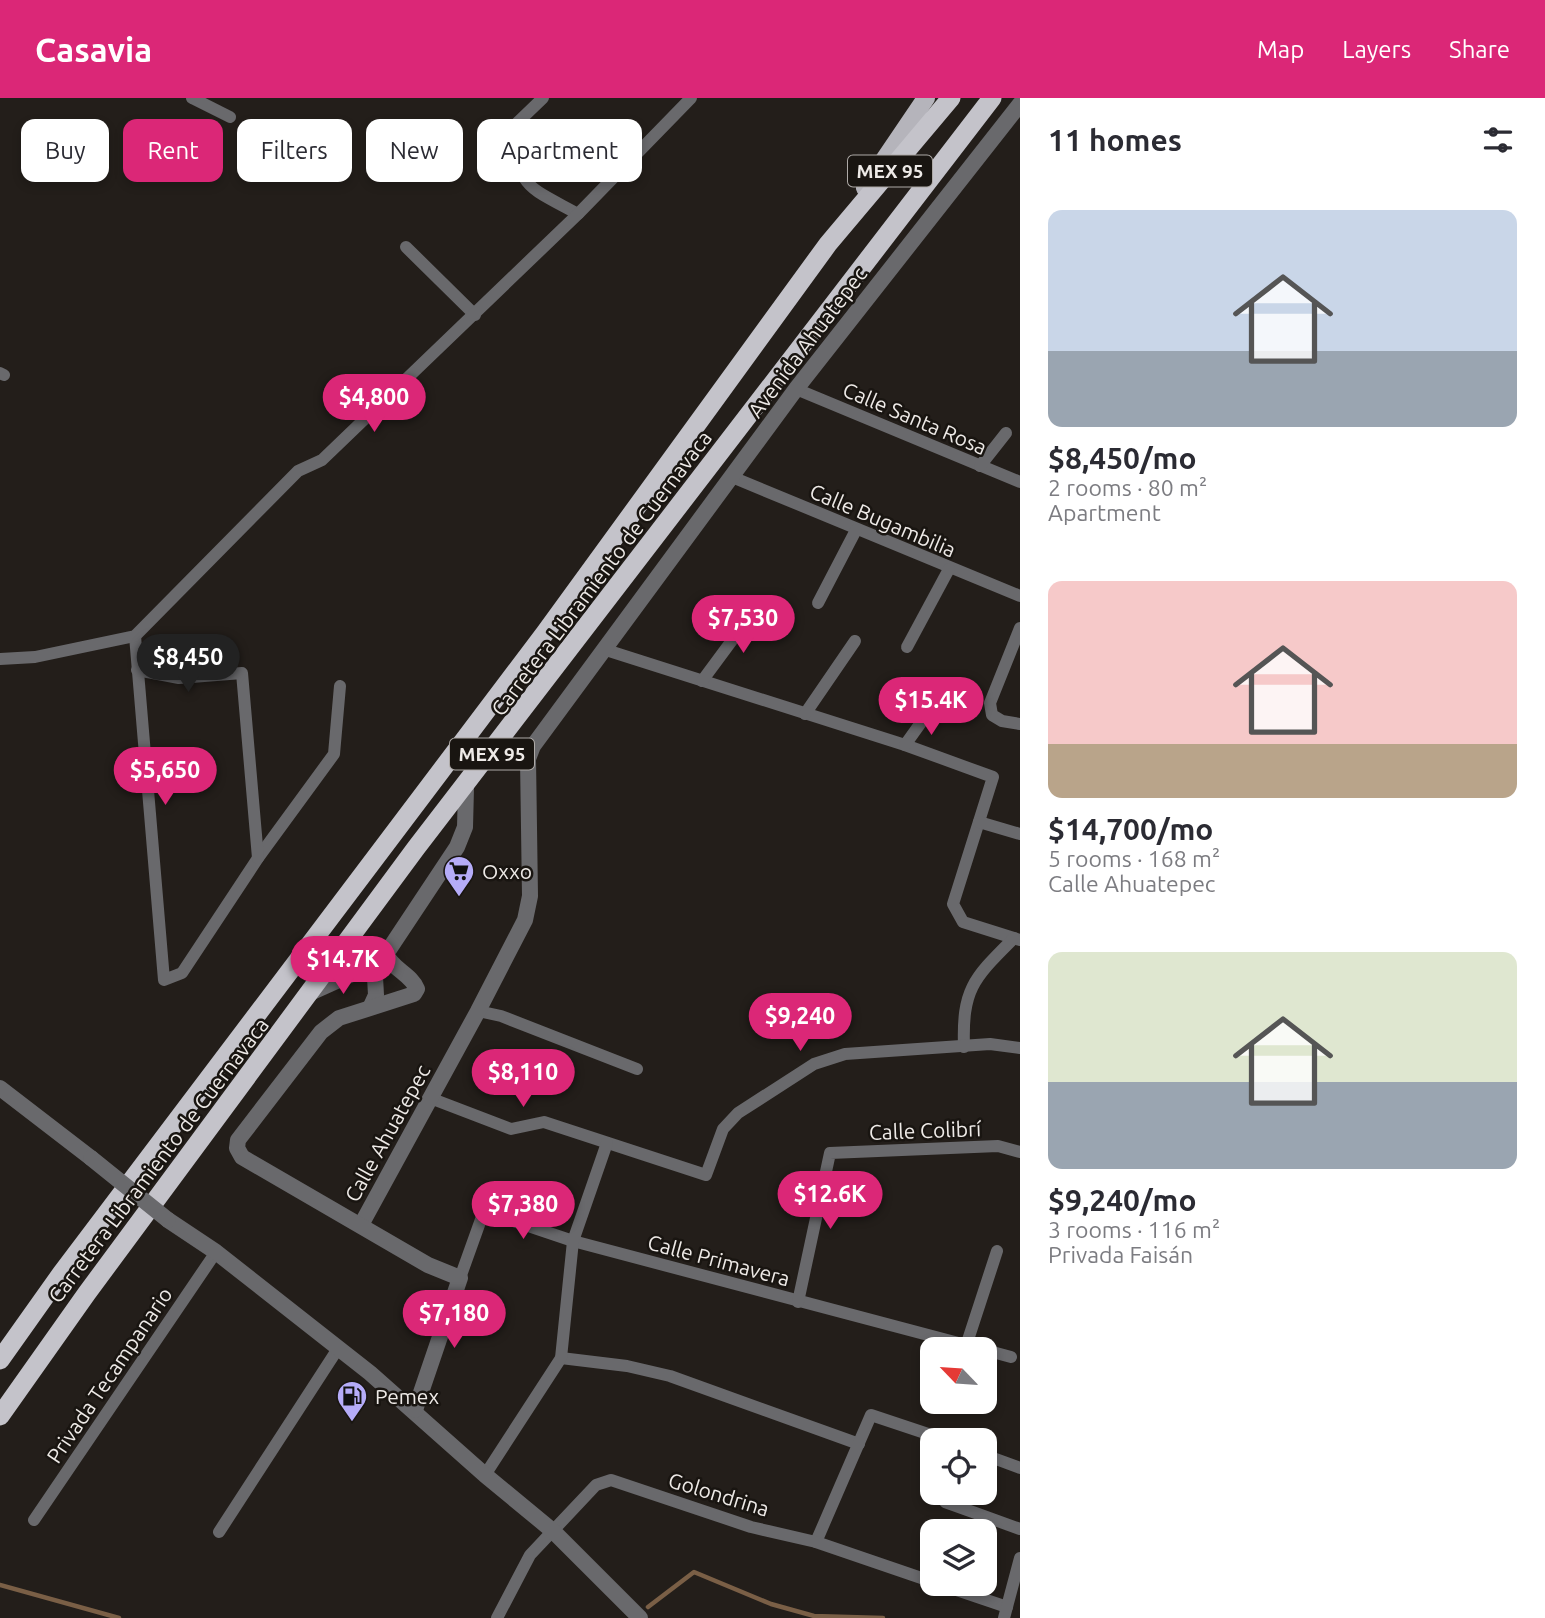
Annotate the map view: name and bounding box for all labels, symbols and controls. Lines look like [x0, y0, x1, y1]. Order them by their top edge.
text: Casavia [35, 31, 152, 68]
text: Map [1257, 36, 1304, 63]
text: Layers [1342, 36, 1411, 63]
text: Share [1449, 36, 1510, 63]
chip: Buy [21, 119, 109, 182]
chip: Rent [123, 119, 223, 182]
chip: Filters [237, 119, 352, 182]
chip: New [366, 119, 463, 182]
chip: Apartment [477, 119, 642, 182]
icon: filters [1479, 121, 1517, 159]
text: 11 homes [1048, 123, 1182, 157]
road number: MEX 95 [848, 156, 932, 186]
icon: home [1220, 256, 1346, 382]
street label: Avenida Ahuatepec [743, 262, 871, 422]
pin: $4,800 [317, 374, 431, 434]
street label: Calle Santa Rosa [839, 377, 991, 459]
text: $4,800 [339, 384, 409, 409]
street label: Carretera Libramiento de Cuernavaca [486, 426, 716, 720]
text: $8,450/mo [1048, 441, 1197, 475]
text: 2 rooms · 80 m² [1048, 475, 1207, 500]
street label: Calle Bugambilia [806, 478, 960, 562]
text: Apartment [1048, 500, 1161, 525]
pin: $7,530 [686, 596, 800, 655]
text: $7,530 [708, 605, 778, 630]
icon: home [1220, 627, 1346, 753]
pin: $8,450 [131, 634, 245, 694]
text: $8,450 [153, 644, 223, 669]
pin: $15.4K [874, 678, 988, 737]
text: $15.4K [895, 687, 967, 712]
road number: MEX 95 [450, 738, 534, 769]
pin: $5,650 [108, 748, 222, 807]
text: $5,650 [130, 757, 200, 782]
text: $14,700/mo [1048, 812, 1213, 846]
text: 5 rooms · 168 m² [1048, 846, 1220, 871]
supermarket icon: Oxxo [442, 854, 476, 898]
place label: Oxxo [482, 859, 532, 883]
text: Calle Ahuatepec [1048, 871, 1216, 896]
pin: $14.7K [286, 936, 400, 996]
text: $14.7K [307, 946, 379, 971]
pin: $9,240 [743, 993, 857, 1053]
icon: home [1220, 998, 1346, 1124]
text: $9,240 [765, 1003, 835, 1028]
street label: Carretera Libramiento de Cuernavaca [43, 1013, 273, 1307]
pin: $8,110 [466, 1049, 580, 1109]
text: $8,110 [488, 1059, 558, 1084]
street label: Calle Ahuatepec [339, 1060, 435, 1206]
street label: Calle Colibrí [869, 1116, 982, 1144]
pin: $12.6K [773, 1172, 887, 1231]
text: $12.6K [794, 1181, 866, 1206]
pin: $7,380 [466, 1182, 580, 1241]
text: $9,240/mo [1048, 1183, 1197, 1217]
text: $7,380 [488, 1191, 558, 1216]
text: 3 rooms · 116 m² [1048, 1217, 1220, 1242]
street label: Calle Primavera [645, 1229, 793, 1291]
text: Privada Faisán [1048, 1242, 1193, 1267]
street label: Privada Tecampanario [41, 1283, 177, 1467]
pin: $7,180 [397, 1290, 511, 1350]
text: $7,180 [419, 1300, 489, 1325]
north arrow [920, 1337, 998, 1414]
map controls [920, 1337, 997, 1596]
fuel station icon: Pemex [335, 1379, 369, 1423]
place label: Pemex [375, 1384, 439, 1408]
button: locate [920, 1428, 997, 1505]
street label: Golondrina [666, 1467, 772, 1521]
button: layers [920, 1519, 997, 1596]

